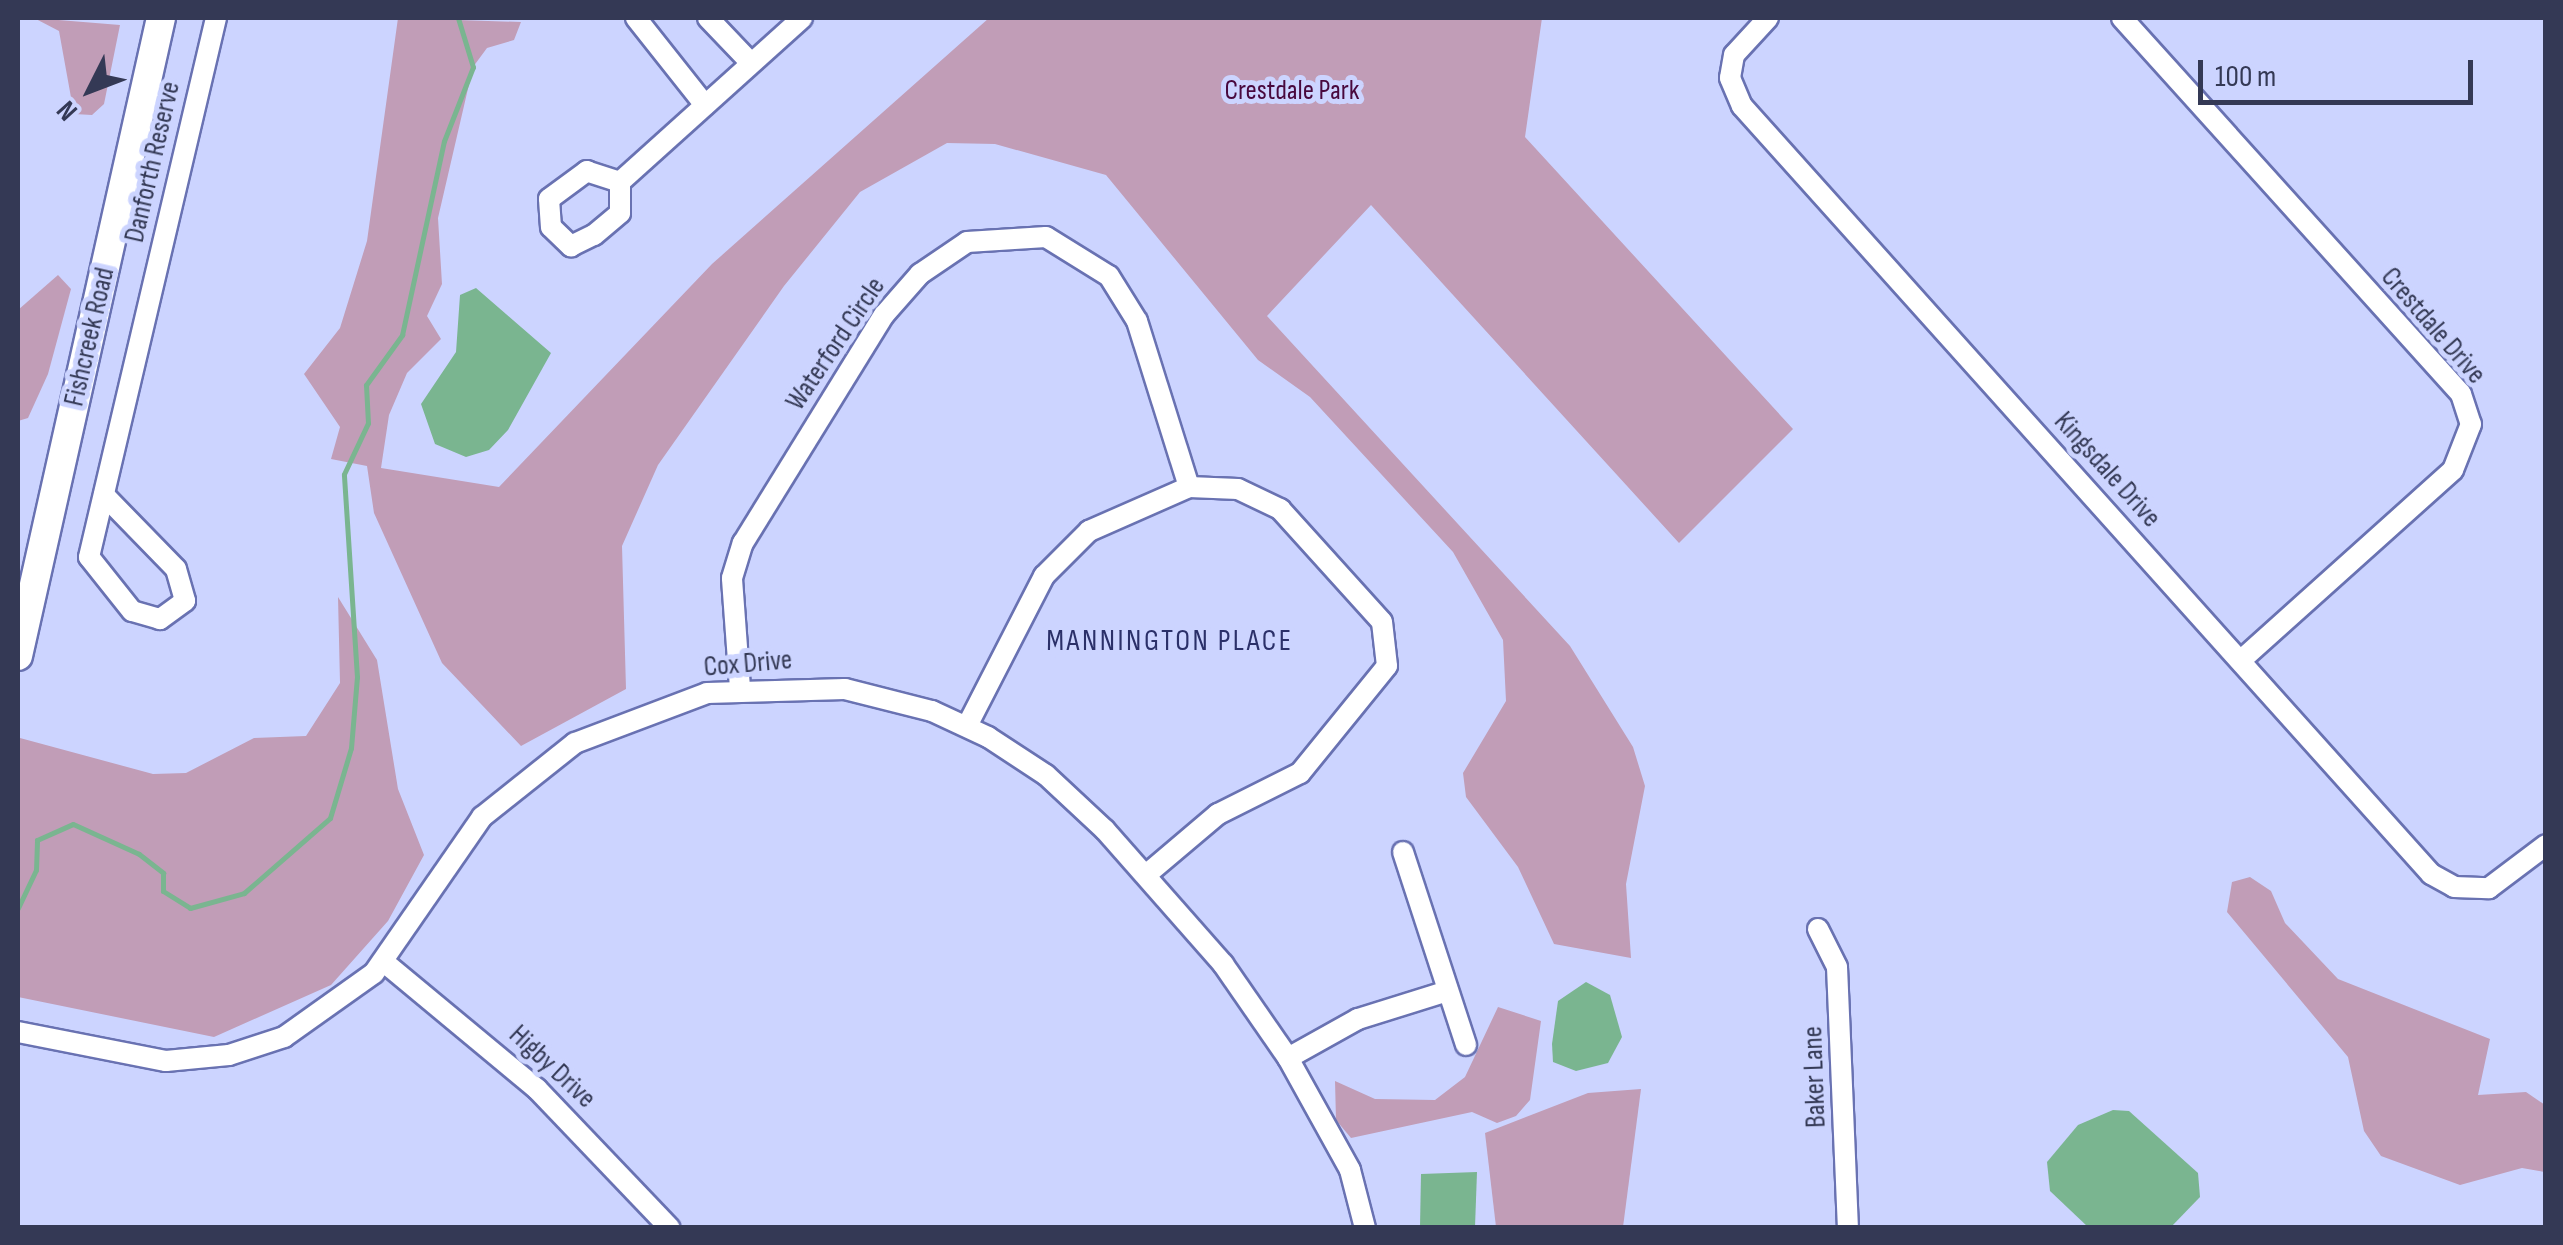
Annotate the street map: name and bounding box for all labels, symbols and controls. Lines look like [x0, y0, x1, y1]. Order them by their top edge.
north arrow [40, 40, 140, 140]
scale bar [2203, 40, 2478, 102]
text: 100 m [2215, 59, 2276, 95]
park label: Crestdale Park [1224, 74, 1360, 108]
street label: Danforth Reserve [118, 78, 188, 246]
text: N [50, 94, 85, 127]
street label: Crestdale Drive [2373, 261, 2493, 391]
street label: Fishcreek Road [58, 264, 122, 410]
street label: Waterford Circle [779, 271, 893, 417]
street label: Kingsdale Drive [2047, 405, 2167, 535]
district label: MANNINGTON PLACE [1046, 623, 1294, 659]
street label: Cox Drive [702, 643, 794, 685]
street label: Higby Drive [502, 1019, 602, 1115]
street label: Baker Lane [1796, 1026, 1834, 1128]

